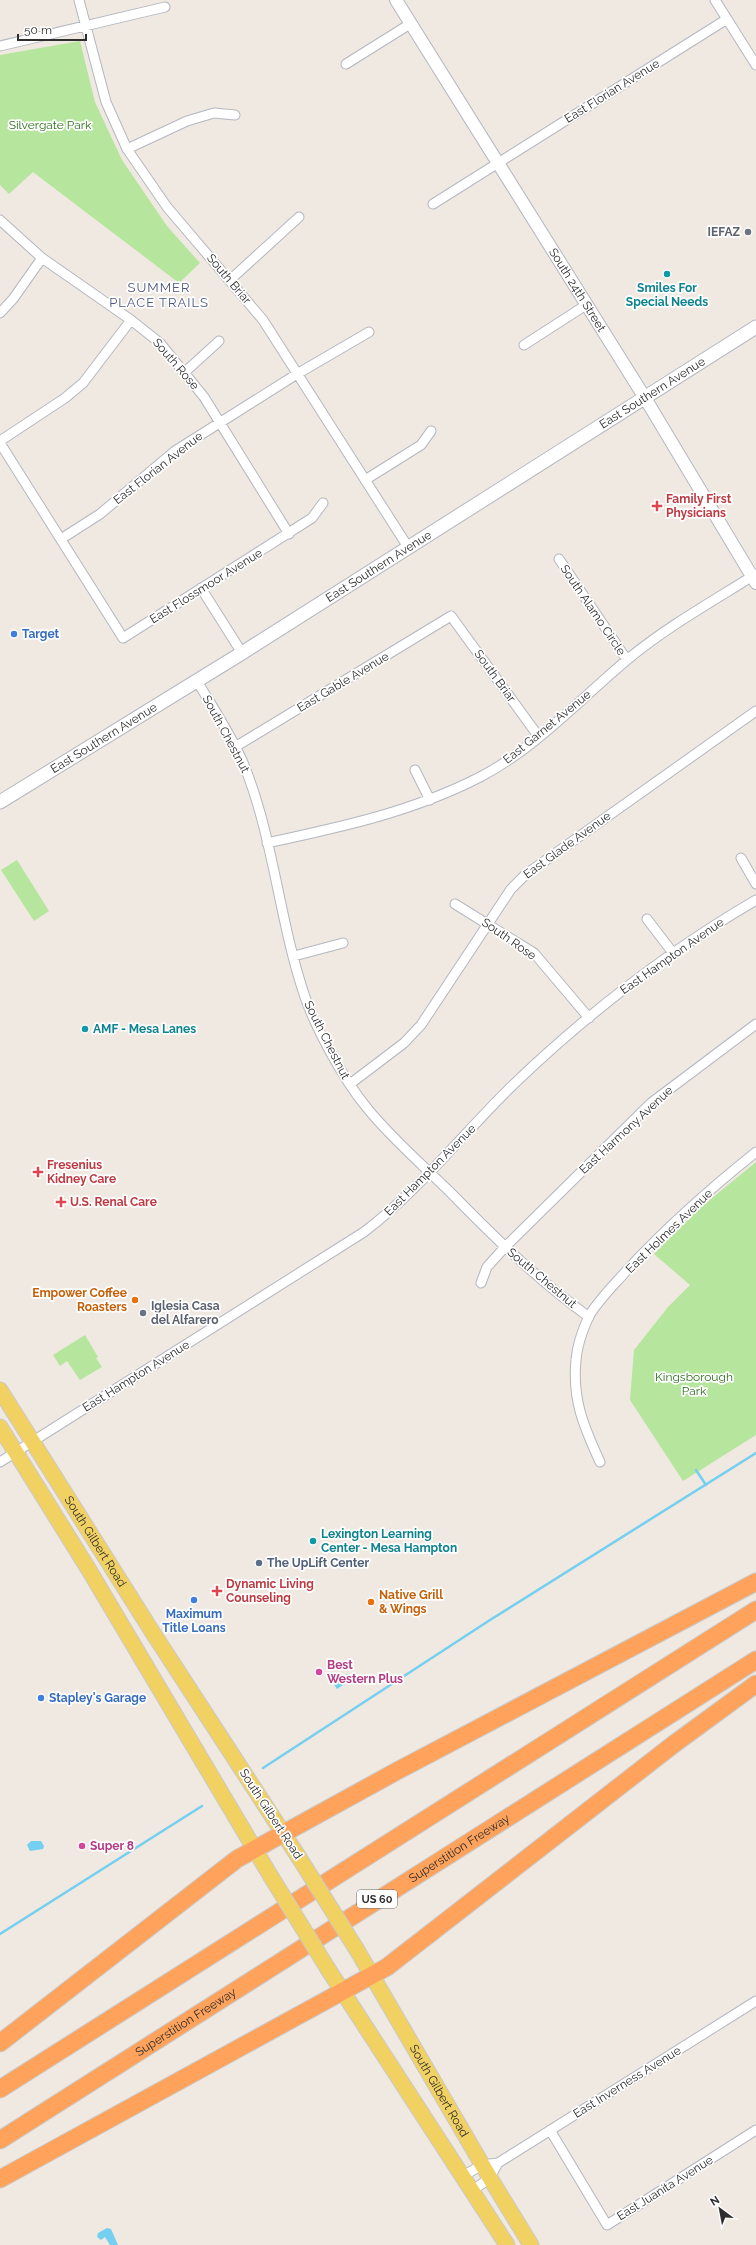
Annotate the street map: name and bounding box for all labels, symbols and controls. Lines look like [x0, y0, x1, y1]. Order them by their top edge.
scale bar [18, 16, 86, 42]
text: 50 m [24, 23, 52, 37]
street label: East Florian Avenue [562, 56, 662, 126]
park label: Silvergate Park [9, 118, 92, 132]
place label: IEFAZ [707, 225, 740, 239]
marker: IEFAZ [743, 227, 753, 237]
street label: South 24th Street [546, 246, 609, 334]
street label: South Briar [204, 251, 255, 308]
marker: Smiles For Special Needs [662, 269, 672, 279]
district label: SUMMER PLACE TRAILS [109, 280, 209, 310]
place label: Smiles For Special Needs [626, 281, 708, 309]
street label: South Rose [150, 336, 202, 392]
street label: East Southern Avenue [597, 354, 708, 432]
street label: East Florian Avenue [111, 429, 205, 507]
place label: Family First Physicians [666, 492, 732, 520]
marker: Family First Physicians [651, 500, 663, 512]
street label: East Southern Avenue [323, 528, 434, 605]
street label: East Flossmoor Avenue [147, 546, 265, 626]
street label: South Alamo Circle [558, 562, 628, 658]
place label: Target [22, 627, 60, 641]
marker: Target [9, 629, 19, 639]
street label: South Briar [471, 647, 519, 706]
street label: East Gable Avenue [295, 649, 391, 715]
street label: East Garnet Avenue [500, 687, 594, 767]
street label: South Chestnut [200, 693, 252, 775]
street label: East Southern Avenue [48, 700, 160, 776]
street label: East Glade Avenue [521, 809, 613, 881]
street label: South Rose [479, 915, 539, 963]
street label: East Hampton Avenue [618, 915, 726, 997]
street label: South Chestnut [301, 999, 353, 1081]
place label: AMF - Mesa Lanes [93, 1022, 196, 1036]
marker: AMF - Mesa Lanes [80, 1024, 90, 1034]
street label: East Harmony Avenue [577, 1083, 675, 1177]
street label: East Hampton Avenue [381, 1121, 479, 1219]
place label: Fresenius Kidney Care [47, 1158, 116, 1186]
marker: Fresenius Kidney Care [32, 1166, 44, 1178]
street label: East Holmes Avenue [623, 1186, 715, 1276]
place label: U.S. Renal Care [70, 1195, 157, 1209]
marker: U.S. Renal Care [55, 1196, 67, 1208]
street label: South Chestnut [505, 1245, 579, 1311]
place label: Empower Coffee Roasters [32, 1286, 127, 1314]
marker: Empower Coffee Roasters [130, 1295, 140, 1305]
place label: Iglesia Casa del Alfarero [151, 1299, 220, 1327]
marker: Iglesia Casa del Alfarero [138, 1308, 148, 1318]
street label: East Hampton Avenue [80, 1337, 192, 1415]
park label: Kingsborough Park [655, 1370, 733, 1398]
street label: South Gilbert Road [62, 1493, 129, 1590]
place label: Lexington Learning Center - Mesa Hampton [321, 1527, 457, 1555]
marker: Lexington Learning Center - Mesa Hampton [308, 1536, 318, 1546]
place label: The UpLift Center [267, 1556, 369, 1570]
marker: The UpLift Center [254, 1558, 264, 1568]
place label: Dynamic Living Counseling [226, 1577, 314, 1605]
marker: Dynamic Living Counseling [211, 1585, 223, 1597]
place label: Native Grill & Wings [379, 1588, 443, 1616]
marker: Maximum Title Loans [189, 1595, 199, 1605]
marker: Native Grill & Wings [366, 1597, 376, 1607]
place label: Maximum Title Loans [162, 1607, 226, 1635]
place label: Best Western Plus [327, 1658, 403, 1686]
marker: Best Western Plus [314, 1667, 324, 1677]
place label: Stapley's Garage [49, 1691, 146, 1705]
marker: Stapley's Garage [36, 1693, 46, 1703]
street label: South Gilbert Road [237, 1766, 305, 1862]
street label: Superstition Freeway [406, 1811, 513, 1886]
place label: Super 8 [90, 1839, 134, 1853]
marker: Super 8 [77, 1841, 87, 1851]
road number: US 60 [357, 1890, 397, 1908]
street label: Superstition Freeway [133, 1985, 239, 2059]
street label: South Gilbert Road [407, 2042, 472, 2140]
street label: East Inverness Avenue [571, 2043, 683, 2121]
street label: East Juanita Avenue [614, 2153, 716, 2223]
north arrow [700, 2189, 740, 2229]
text: N [708, 2193, 722, 2209]

